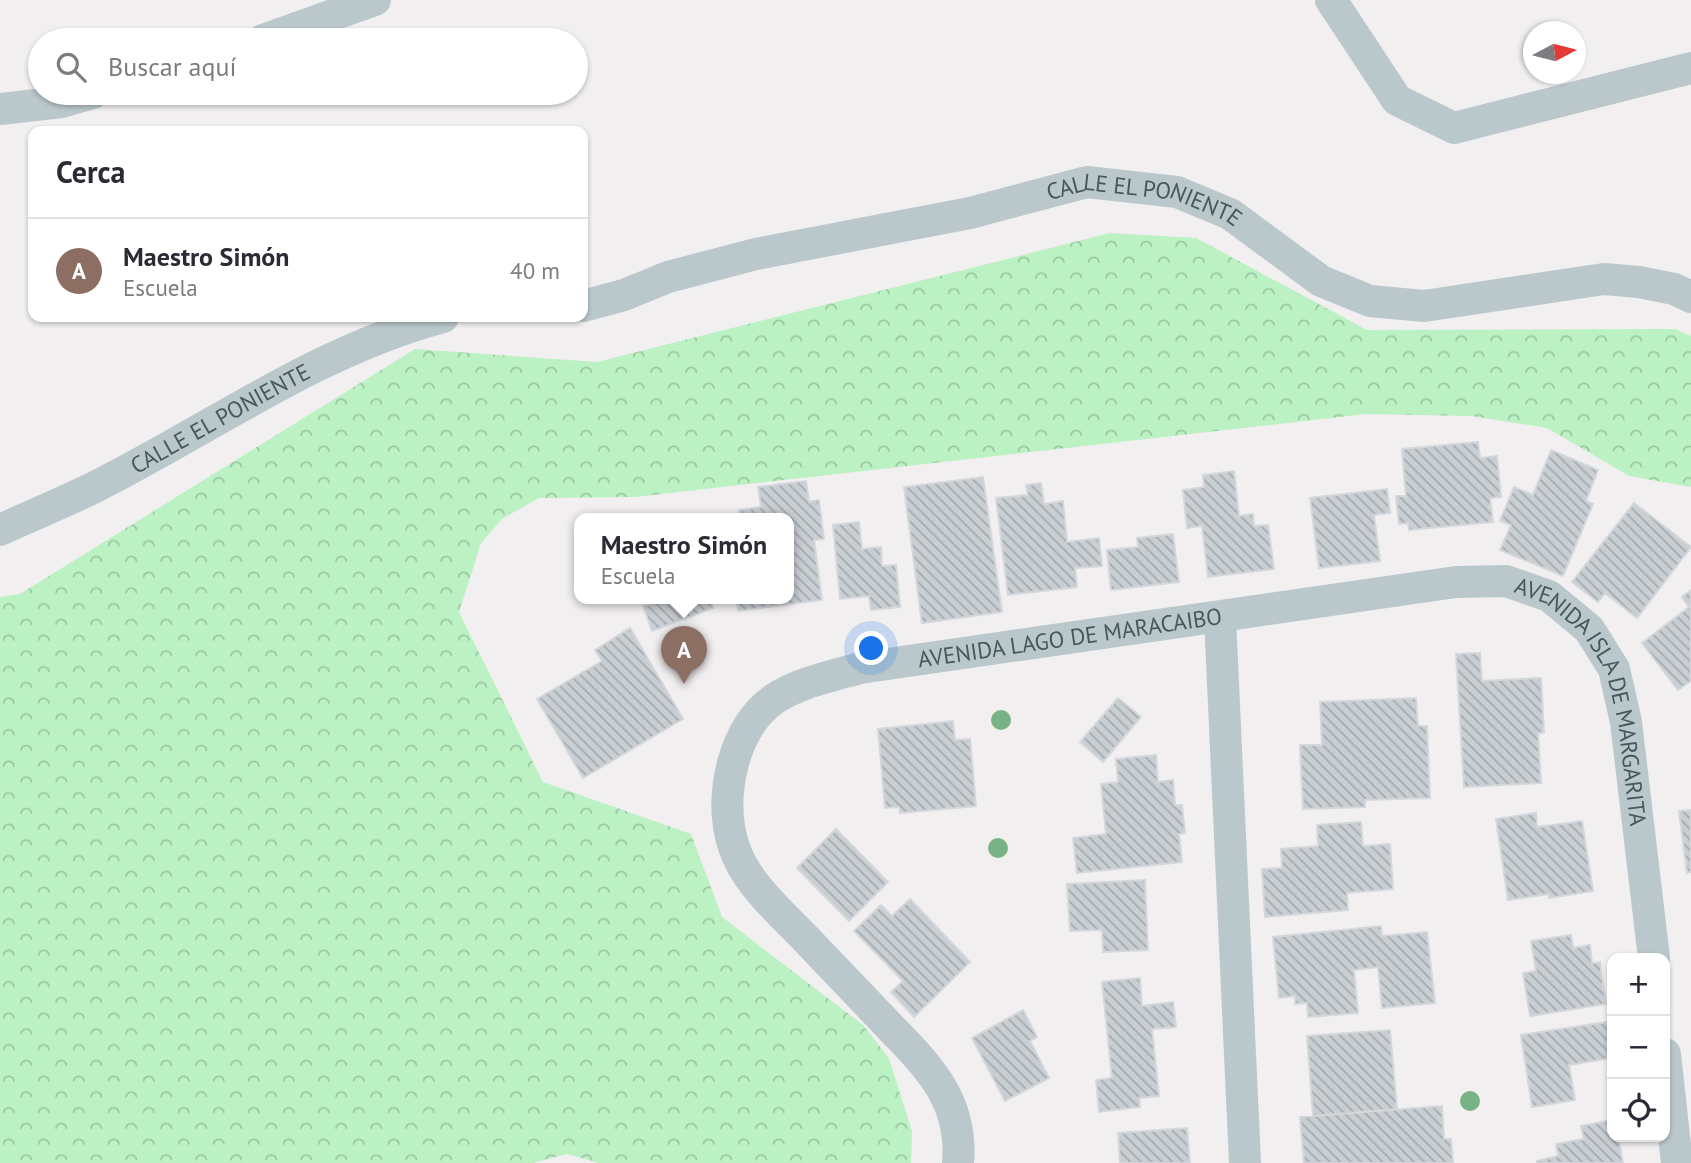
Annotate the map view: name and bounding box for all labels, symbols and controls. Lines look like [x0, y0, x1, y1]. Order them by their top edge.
north arrow [1523, 21, 1586, 84]
search box [28, 28, 588, 105]
icon: search [52, 48, 90, 86]
text: Buscar aquí [108, 50, 236, 83]
text: Cerca [56, 152, 125, 191]
street label: CALLE EL PONIENTE [1043, 167, 1248, 232]
text: Maestro Simón [123, 240, 289, 273]
text: A [72, 256, 86, 285]
text: 40 m [510, 256, 560, 285]
text: Escuela [123, 273, 198, 302]
street label: CALLE EL PONIENTE [125, 357, 315, 480]
popup [574, 513, 794, 604]
text: Maestro Simón [601, 528, 767, 561]
text: Escuela [601, 561, 675, 590]
street label: AVENIDA ISLA DE MARGARITA [1511, 570, 1653, 828]
street label: AVENIDA LAGO DE MARACAIBO [916, 601, 1224, 674]
pin: A [661, 626, 707, 684]
your location [854, 631, 888, 665]
map controls [1607, 953, 1670, 1142]
button: + [1607, 953, 1670, 1016]
button: − [1607, 1016, 1670, 1079]
button: locate [1607, 1079, 1670, 1142]

